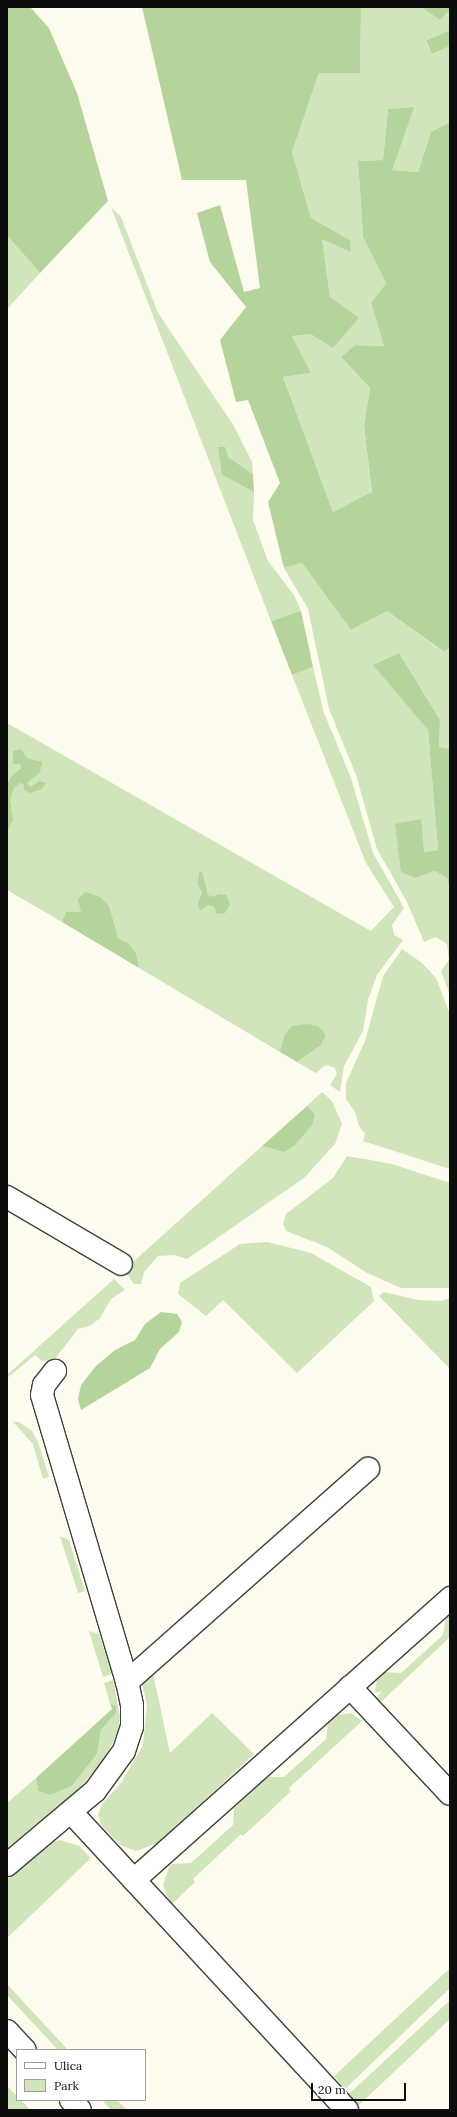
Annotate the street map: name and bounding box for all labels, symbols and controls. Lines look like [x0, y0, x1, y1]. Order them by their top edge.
legend [16, 2049, 146, 2101]
text: Ulica [54, 2058, 82, 2073]
scale bar [313, 2075, 408, 2101]
text: Park [54, 2078, 79, 2093]
text: 20 m [318, 2082, 346, 2097]

